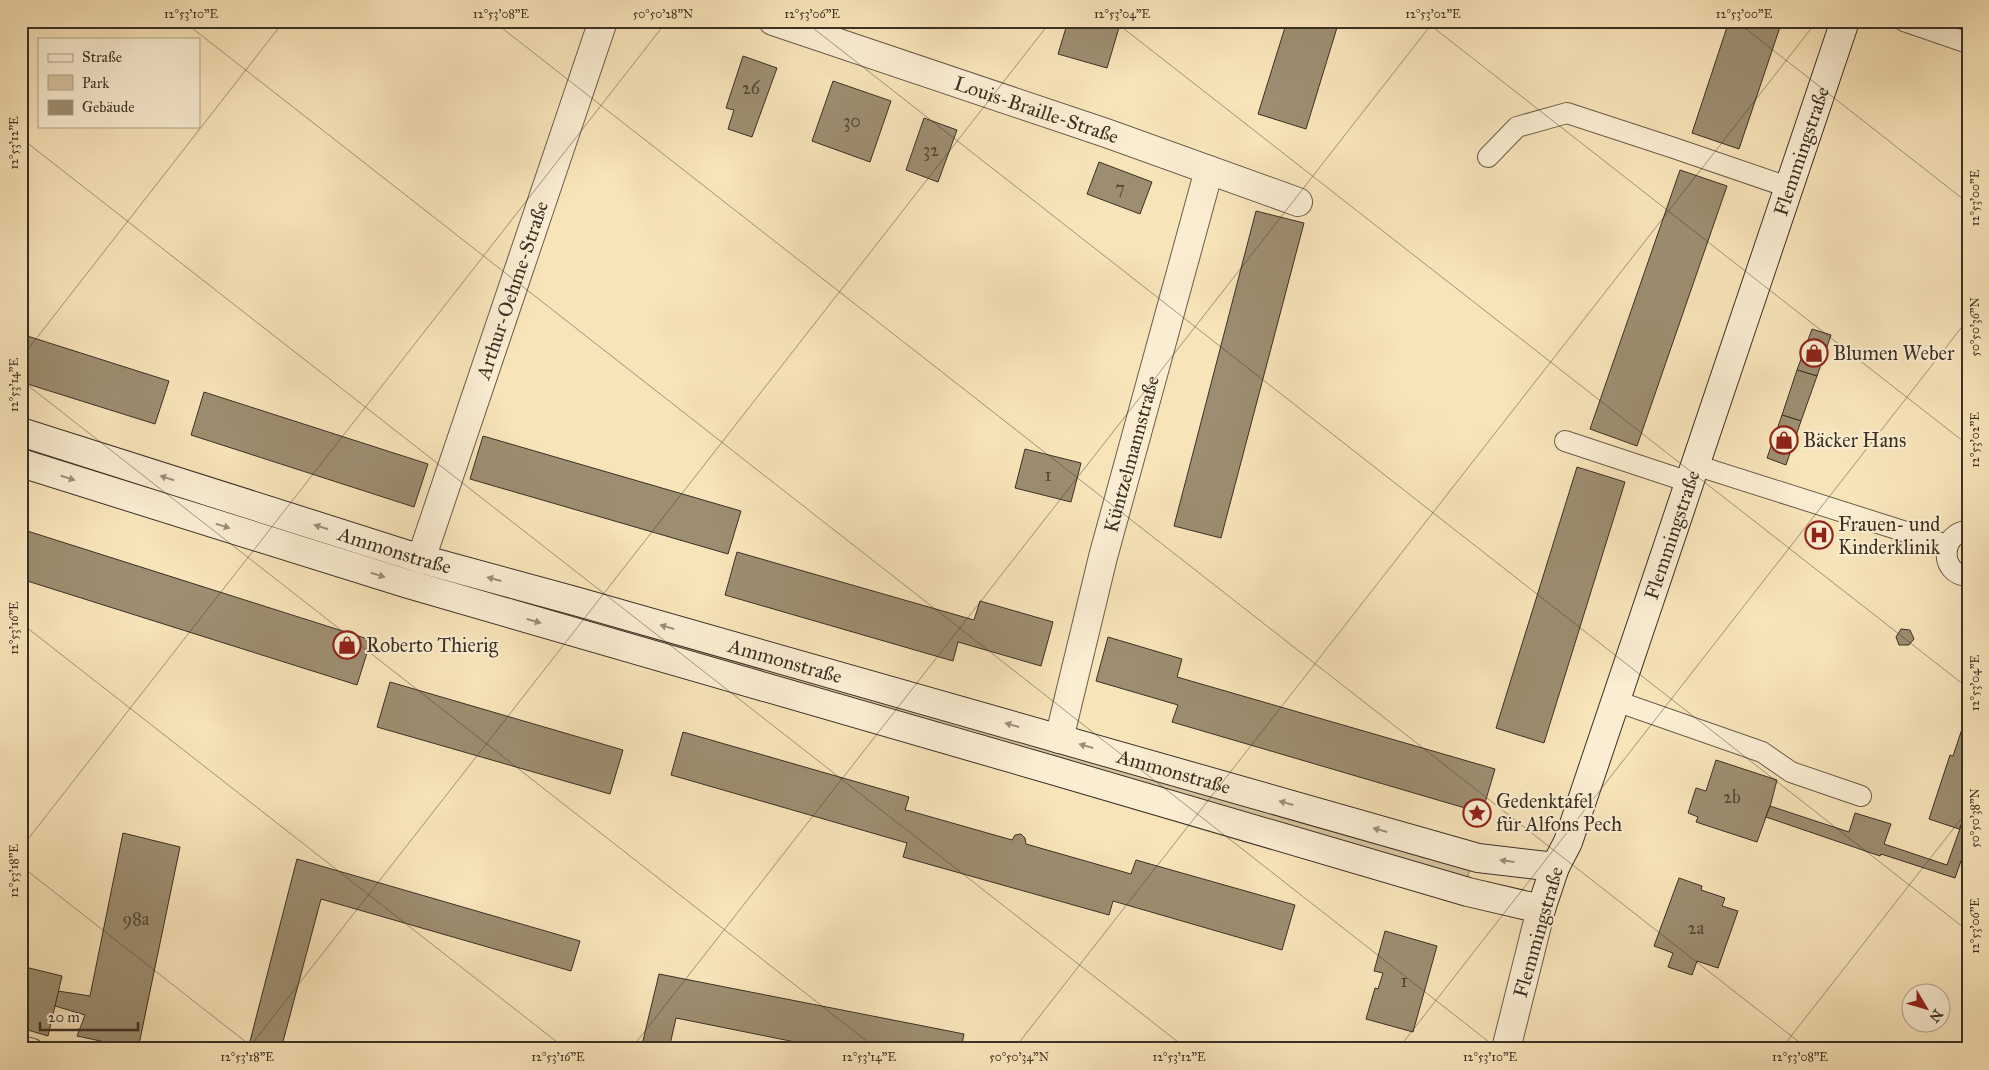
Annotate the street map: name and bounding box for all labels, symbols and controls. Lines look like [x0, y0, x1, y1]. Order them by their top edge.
text: 12°53'10"E [164, 7, 219, 21]
text: 12°53'08"E [473, 7, 529, 21]
text: 50°50'28"N [633, 7, 693, 21]
text: 12°53'06"E [784, 7, 840, 21]
text: 12°53'04"E [1094, 7, 1151, 21]
text: 12°53'02"E [1405, 7, 1461, 21]
text: 12°53'00"E [1716, 7, 1773, 21]
legend [38, 38, 200, 128]
text: Straße [82, 48, 122, 66]
street label: Louis-Braille-Straße [951, 71, 1122, 149]
text: Park [82, 74, 109, 92]
house number: 26 [742, 77, 761, 99]
street label: Flemmingstraße [1768, 83, 1834, 219]
text: Gebäude [82, 98, 135, 116]
house number: 30 [843, 110, 861, 132]
text: 12°53'12"E [7, 116, 21, 170]
house number: 32 [923, 139, 939, 161]
text: 12°53'00"E [1968, 169, 1982, 226]
house number: 7 [1115, 177, 1125, 199]
street label: Arthur-Oehme-Straße [470, 198, 553, 383]
text: 50°50'36"N [1968, 297, 1982, 357]
shop icon: Blumen Weber [1799, 338, 1829, 368]
place label: Blumen Weber [1833, 341, 1955, 365]
text: 12°53'14"E [7, 358, 21, 412]
street label: Küntzelmannstraße [1098, 373, 1164, 535]
text: 12°53'02"E [1968, 412, 1982, 468]
shop icon: Bäcker Hans [1769, 425, 1799, 455]
place label: Bäcker Hans [1803, 428, 1906, 452]
house number: 1 [1044, 464, 1052, 486]
street label: Flemmingstraße [1639, 467, 1705, 603]
one-way arrow [159, 473, 174, 481]
one-way arrow [60, 474, 75, 482]
place label: Frauen- und Kinderklinik [1838, 512, 1941, 559]
hospital icon: Frauen- und Kinderklinik [1804, 520, 1834, 550]
street label: Ammonstraße [334, 521, 454, 579]
one-way arrow [215, 523, 230, 531]
one-way arrow [314, 523, 329, 530]
one-way arrow [371, 571, 386, 579]
one-way arrow [486, 575, 501, 583]
text: 12°53'16"E [7, 601, 21, 655]
one-way arrow [526, 617, 541, 625]
one-way arrow [660, 623, 675, 631]
shop icon: Roberto Thierig [332, 630, 362, 660]
place label: Roberto Thierig [366, 633, 499, 658]
street label: Ammonstraße [725, 633, 845, 688]
text: 12°53'04"E [1968, 654, 1982, 711]
one-way arrow [1004, 721, 1019, 729]
one-way arrow [1079, 742, 1094, 750]
street label: Ammonstraße [1113, 744, 1234, 799]
house number: 2b [1723, 786, 1741, 808]
text: 50°50'38"N [1968, 788, 1982, 848]
place label: Gedenktafel für Alfons Pech [1496, 789, 1622, 836]
place icon: Gedenktafel für Alfons Pech [1462, 798, 1492, 828]
one-way arrow [1279, 799, 1294, 807]
one-way arrow [1372, 825, 1387, 833]
text: 12°53'18"E [7, 844, 21, 898]
one-way arrow [1499, 857, 1515, 865]
street label: Flemmingstraße [1508, 864, 1569, 1000]
text: 12°53'06"E [1968, 898, 1982, 954]
house number: 98a [123, 908, 150, 930]
house number: 2a [1688, 917, 1705, 939]
house number: 1 [1400, 970, 1408, 992]
north arrow [1902, 982, 1952, 1032]
scale bar [40, 1000, 138, 1032]
text: N [1925, 1006, 1946, 1026]
text: 20 m [48, 1008, 80, 1026]
text: 12°53'18"E [220, 1050, 274, 1064]
text: 12°53'16"E [531, 1050, 585, 1064]
text: 12°53'14"E [842, 1050, 896, 1064]
text: 50°50'34"N [989, 1050, 1049, 1064]
text: 12°53'12"E [1152, 1050, 1206, 1064]
text: 12°53'10"E [1463, 1050, 1518, 1064]
text: 12°53'08"E [1772, 1050, 1828, 1064]

